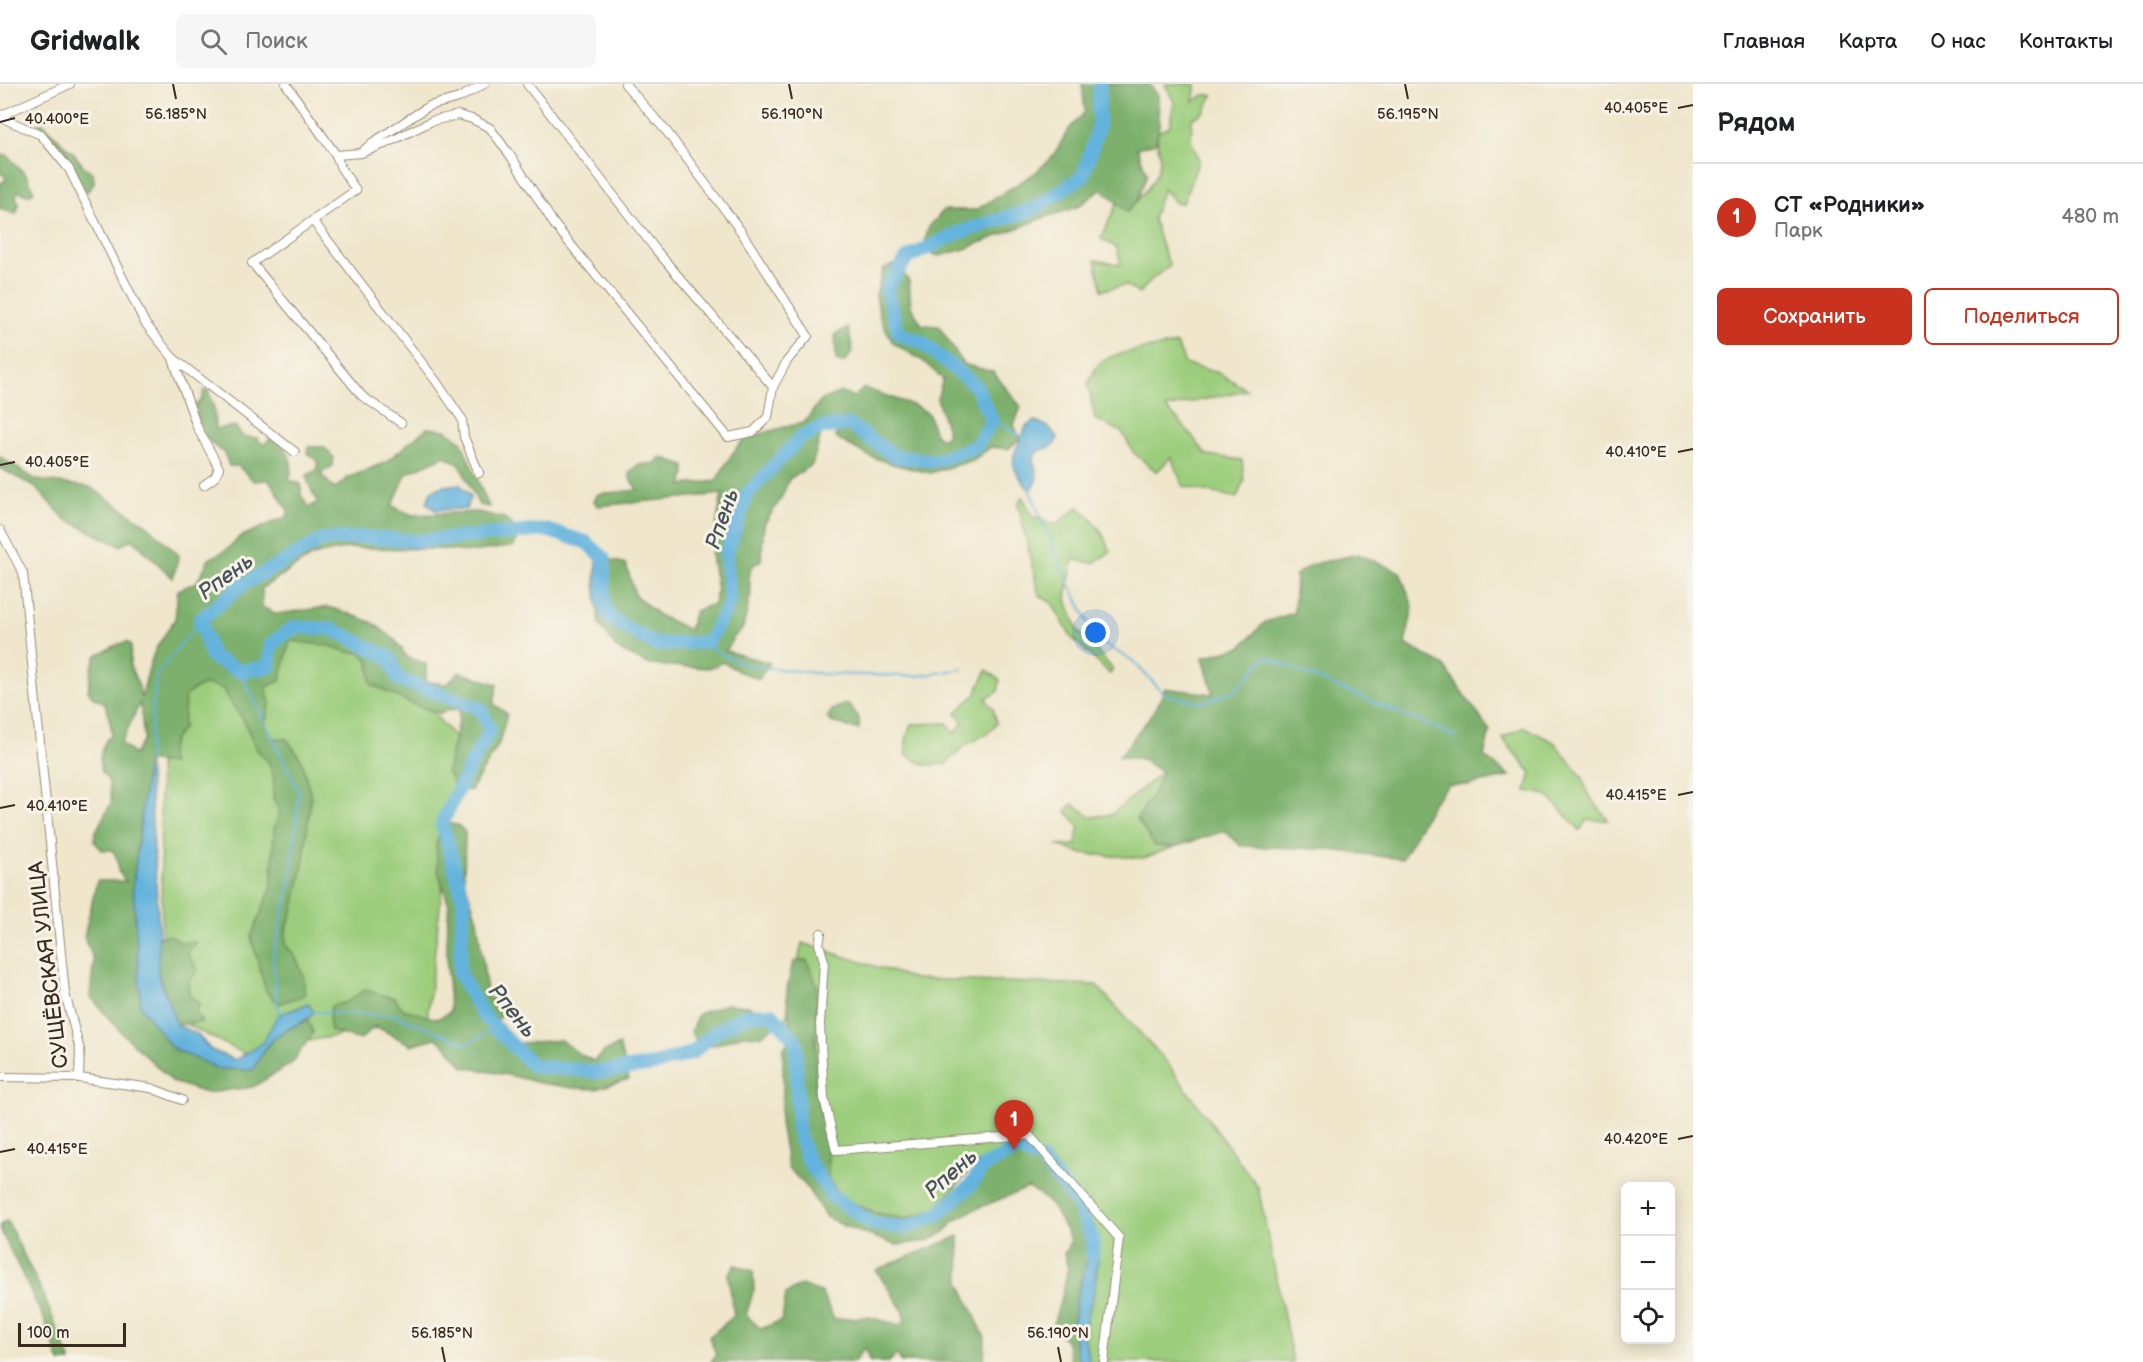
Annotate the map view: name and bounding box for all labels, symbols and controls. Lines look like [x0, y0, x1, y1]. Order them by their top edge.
search box [176, 14, 596, 68]
text: Gridwalk [30, 25, 140, 58]
icon: search [197, 25, 230, 58]
text: Поиск [245, 28, 308, 55]
text: Главная [1722, 29, 1805, 54]
text: Карта [1838, 29, 1897, 54]
text: О нас [1930, 29, 1986, 54]
text: Контакты [2019, 29, 2113, 54]
text: 40.405°E [1604, 99, 1668, 118]
text: 56.185°N [145, 105, 207, 124]
text: 56.190°N [761, 105, 823, 124]
text: 56.195°N [1377, 105, 1439, 124]
text: Рядом [1717, 108, 1795, 139]
text: 40.400°E [25, 110, 89, 129]
text: СТ «Родники» [1774, 192, 1925, 219]
text: 1 [1732, 205, 1741, 229]
text: 480 m [2061, 205, 2119, 229]
text: Парк [1774, 219, 1823, 243]
button: Сохранить [1717, 288, 1912, 345]
button: Поделиться [1924, 288, 2119, 345]
text: 40.410°E [1605, 443, 1667, 462]
text: 40.405°E [25, 453, 89, 472]
water label: Рпень [700, 486, 745, 553]
water label: Рпень [193, 548, 259, 606]
your location [1081, 618, 1110, 647]
text: 40.415°E [1605, 786, 1667, 805]
text: 40.410°E [26, 797, 88, 816]
street label: СУЩЁВСКАЯ УЛИЦА [23, 860, 74, 1070]
water label: Рпень [482, 978, 542, 1044]
pin: 1 [994, 1100, 1034, 1150]
text: 40.420°E [1604, 1130, 1668, 1149]
text: 40.415°E [26, 1140, 88, 1159]
water label: Рпень [919, 1143, 983, 1205]
map controls [1621, 1182, 1675, 1344]
button: + [1621, 1182, 1675, 1236]
button: − [1621, 1236, 1675, 1290]
button: locate [1621, 1290, 1675, 1344]
scale bar [18, 1320, 126, 1348]
text: 100 m [27, 1324, 70, 1343]
text: 56.185°N [411, 1324, 473, 1343]
text: 56.190°N [1027, 1324, 1089, 1343]

